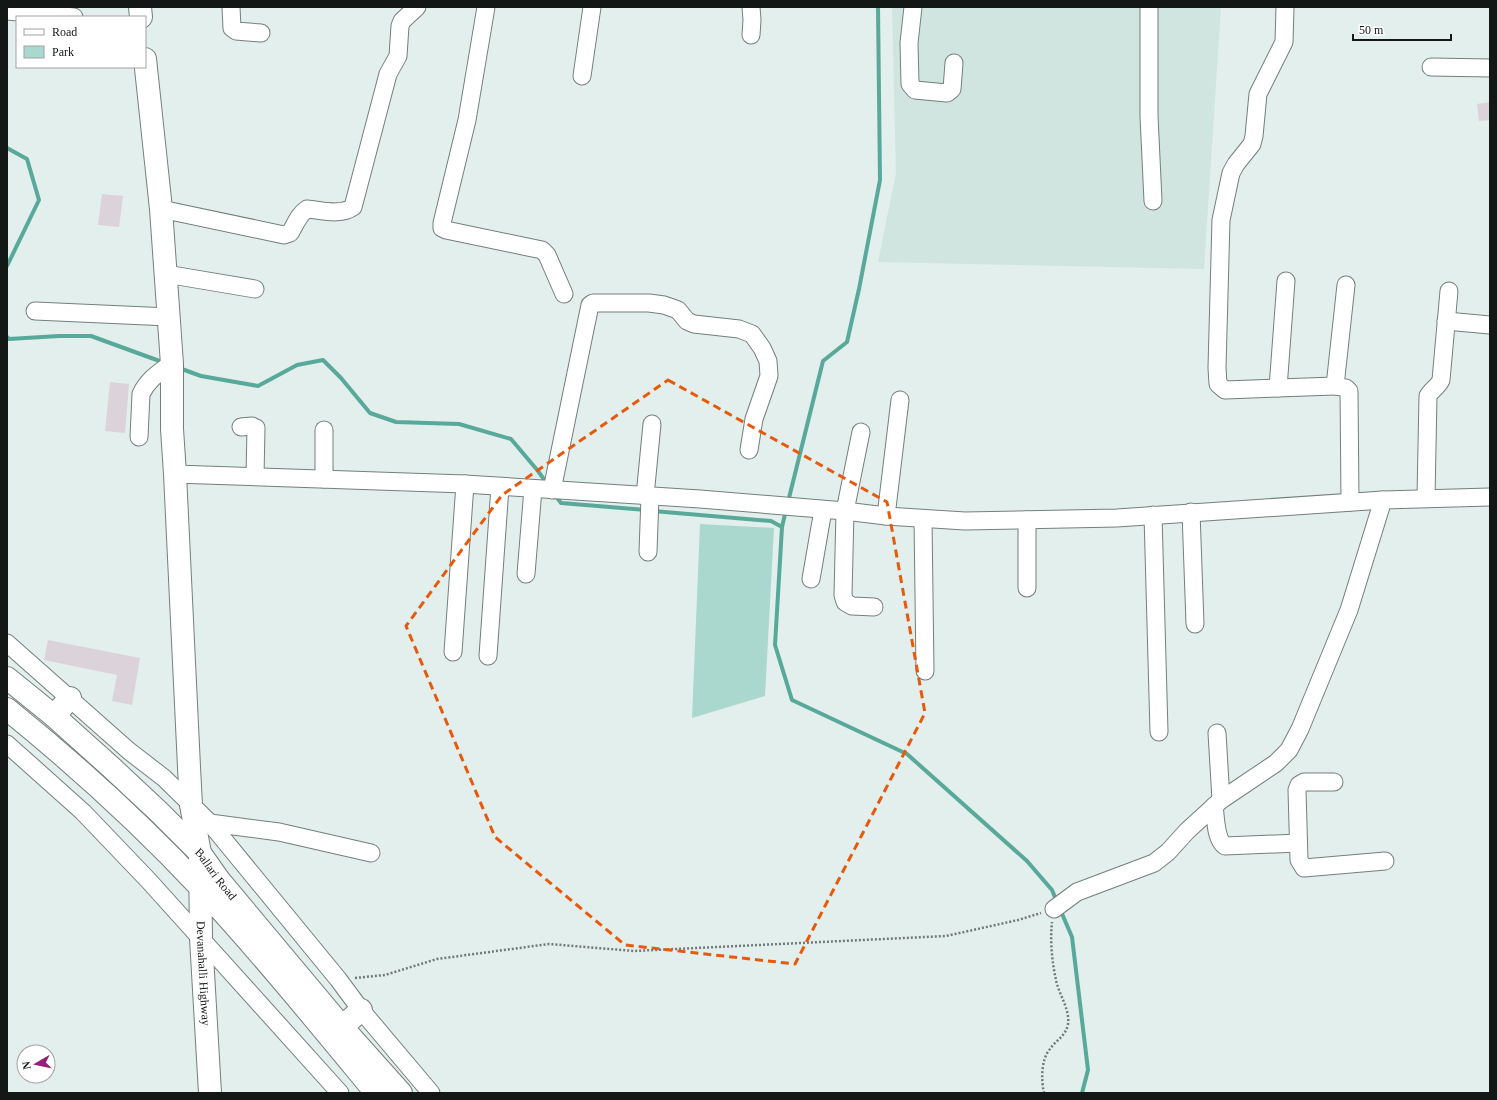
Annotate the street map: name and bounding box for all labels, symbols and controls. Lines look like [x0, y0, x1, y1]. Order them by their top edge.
legend [16, 16, 146, 68]
scale bar [1353, 16, 1451, 42]
text: 50 m [1359, 23, 1384, 37]
text: Road [52, 25, 77, 39]
text: Park [52, 45, 74, 59]
street label: Ballari Road [192, 845, 240, 903]
street label: Devanahalli Highway [194, 921, 213, 1026]
north arrow [16, 1044, 56, 1084]
text: N [20, 1061, 33, 1070]

